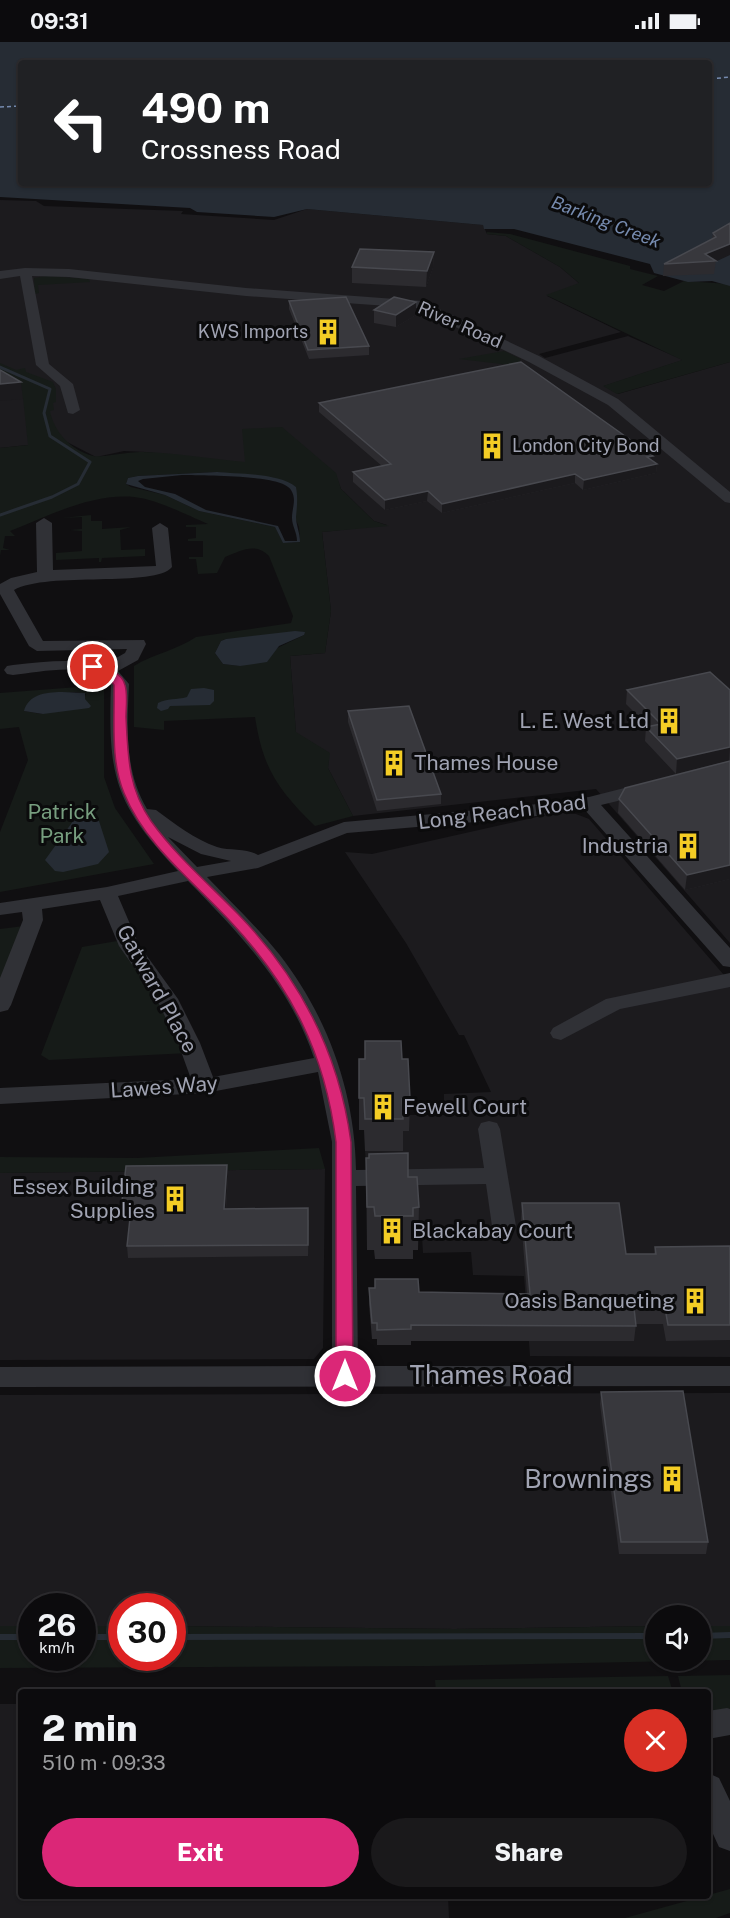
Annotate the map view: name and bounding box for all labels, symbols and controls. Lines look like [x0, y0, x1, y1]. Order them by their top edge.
text: 09:31 [30, 8, 89, 34]
text: 490 m [141, 83, 270, 132]
icon: left [42, 84, 120, 162]
text: Crossness Road [141, 133, 341, 165]
water label: Barking Creek [549, 191, 664, 252]
street label: River Road [415, 297, 505, 352]
building icon: KWS Imports [313, 317, 343, 347]
place label: KWS Imports [198, 321, 308, 342]
building icon: London City Bond [477, 431, 507, 461]
place label: London City Bond [512, 435, 660, 456]
pin [67, 641, 118, 692]
icon: arrive [76, 650, 109, 683]
building icon: L. E. West Ltd [654, 706, 684, 736]
place label: L. E. West Ltd [519, 708, 649, 733]
building icon: Thames House [379, 748, 409, 778]
place label: Thames House [414, 750, 558, 775]
street label: Long Reach Road [416, 789, 587, 834]
park label: Patrick Park [28, 799, 97, 848]
building icon: Industria [673, 831, 703, 861]
place label: Industria [582, 833, 668, 858]
street label: Gatward Place [112, 920, 203, 1057]
street label: Lawes Way [109, 1070, 219, 1103]
building icon: Fewell Court [368, 1092, 398, 1122]
place label: Fewell Court [403, 1094, 527, 1119]
place label: Essex Building Supplies [12, 1174, 155, 1223]
building icon: Essex Building Supplies [160, 1184, 190, 1214]
building icon: Blackabay Court [377, 1216, 407, 1246]
place label: Blackabay Court [412, 1218, 573, 1243]
building icon: Oasis Banqueting [680, 1286, 710, 1316]
place label: Oasis Banqueting [504, 1288, 675, 1313]
position arrow [313, 1344, 377, 1408]
street label: Thames Road [410, 1359, 572, 1390]
place label: Brownings [524, 1463, 652, 1494]
building icon: Brownings [657, 1464, 687, 1494]
speed limit sign: 30 [108, 1593, 186, 1671]
map controls [645, 1605, 711, 1671]
button: sound [645, 1605, 711, 1671]
text: 26 [38, 1607, 76, 1643]
text: km/h [39, 1639, 75, 1656]
text: 2 min [42, 1707, 138, 1749]
button: close [624, 1709, 687, 1772]
text: 510 m · 09:33 [42, 1751, 166, 1775]
button: Exit [42, 1818, 359, 1887]
button: Share [371, 1818, 687, 1887]

